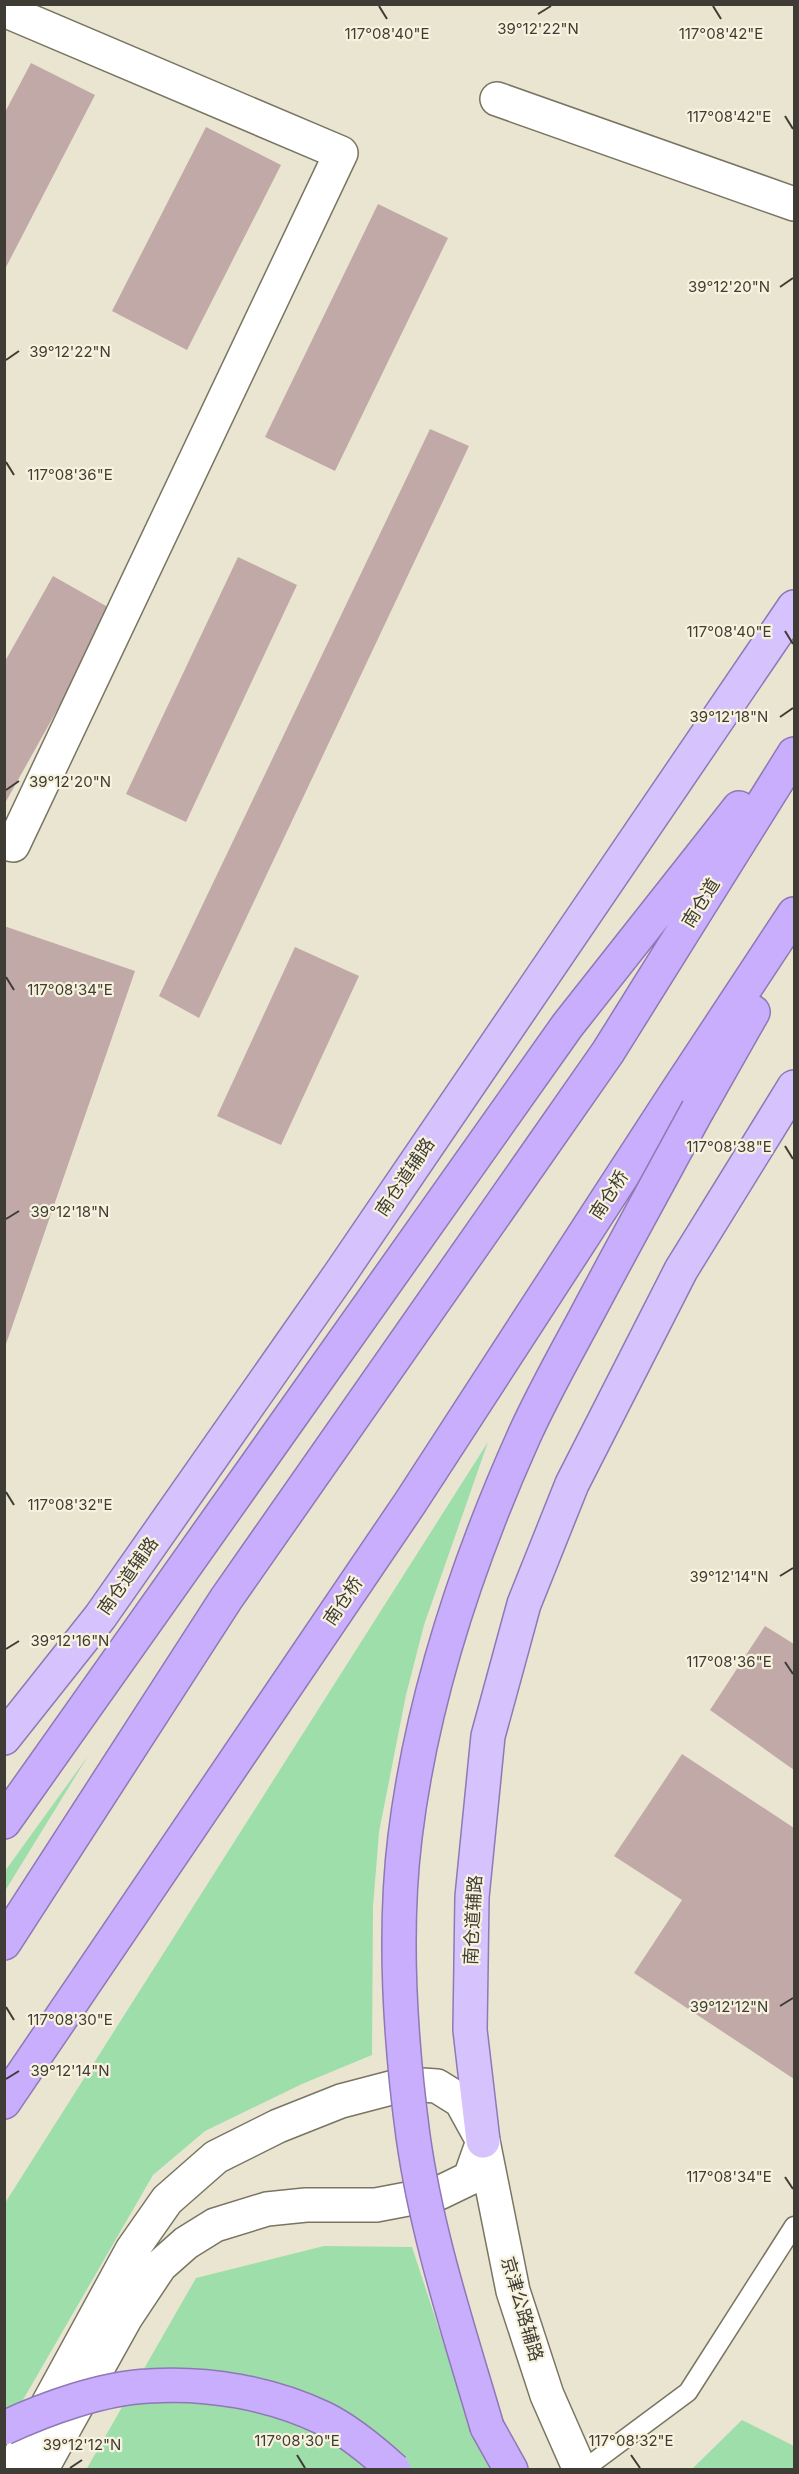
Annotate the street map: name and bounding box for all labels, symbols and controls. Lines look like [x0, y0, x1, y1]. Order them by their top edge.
text: 39°12'22"N [497, 19, 579, 38]
text: 117°08'40"E [345, 24, 429, 43]
text: 117°08'42"E [679, 24, 763, 43]
text: 117°08'42"E [687, 107, 771, 126]
text: 39°12'20"N [688, 277, 770, 296]
text: 39°12'22"N [29, 342, 111, 361]
text: 117°08'36"E [27, 465, 113, 484]
text: 117°08'40"E [687, 622, 771, 641]
text: 39°12'18"N [690, 707, 768, 726]
text: 39°12'20"N [29, 772, 111, 791]
street label: 南仓道 [677, 874, 724, 931]
text: 117°08'34"E [27, 980, 113, 999]
street label: 南仓道辅路 [371, 1134, 438, 1220]
text: 117°08'38"E [686, 1137, 772, 1156]
street label: 南仓桥 [585, 1166, 632, 1223]
text: 39°12'18"N [31, 1202, 109, 1221]
text: 117°08'32"E [27, 1495, 113, 1514]
street label: 南仓道辅路 [93, 1533, 162, 1619]
text: 39°12'14"N [689, 1567, 769, 1586]
street label: 南仓桥 [319, 1572, 366, 1629]
text: 39°12'16"N [31, 1631, 109, 1650]
text: 117°08'36"E [686, 1652, 772, 1671]
street label: 南仓道辅路 [460, 1874, 485, 1965]
text: 39°12'12"N [690, 1997, 768, 2016]
text: 117°08'30"E [27, 2010, 113, 2029]
text: 39°12'14"N [30, 2061, 110, 2080]
text: 117°08'34"E [686, 2167, 772, 2186]
street label: 京津公路辅路 [498, 2254, 547, 2364]
text: 117°08'30"E [254, 2431, 340, 2450]
text: 117°08'32"E [588, 2431, 674, 2450]
text: 39°12'12"N [43, 2435, 121, 2454]

